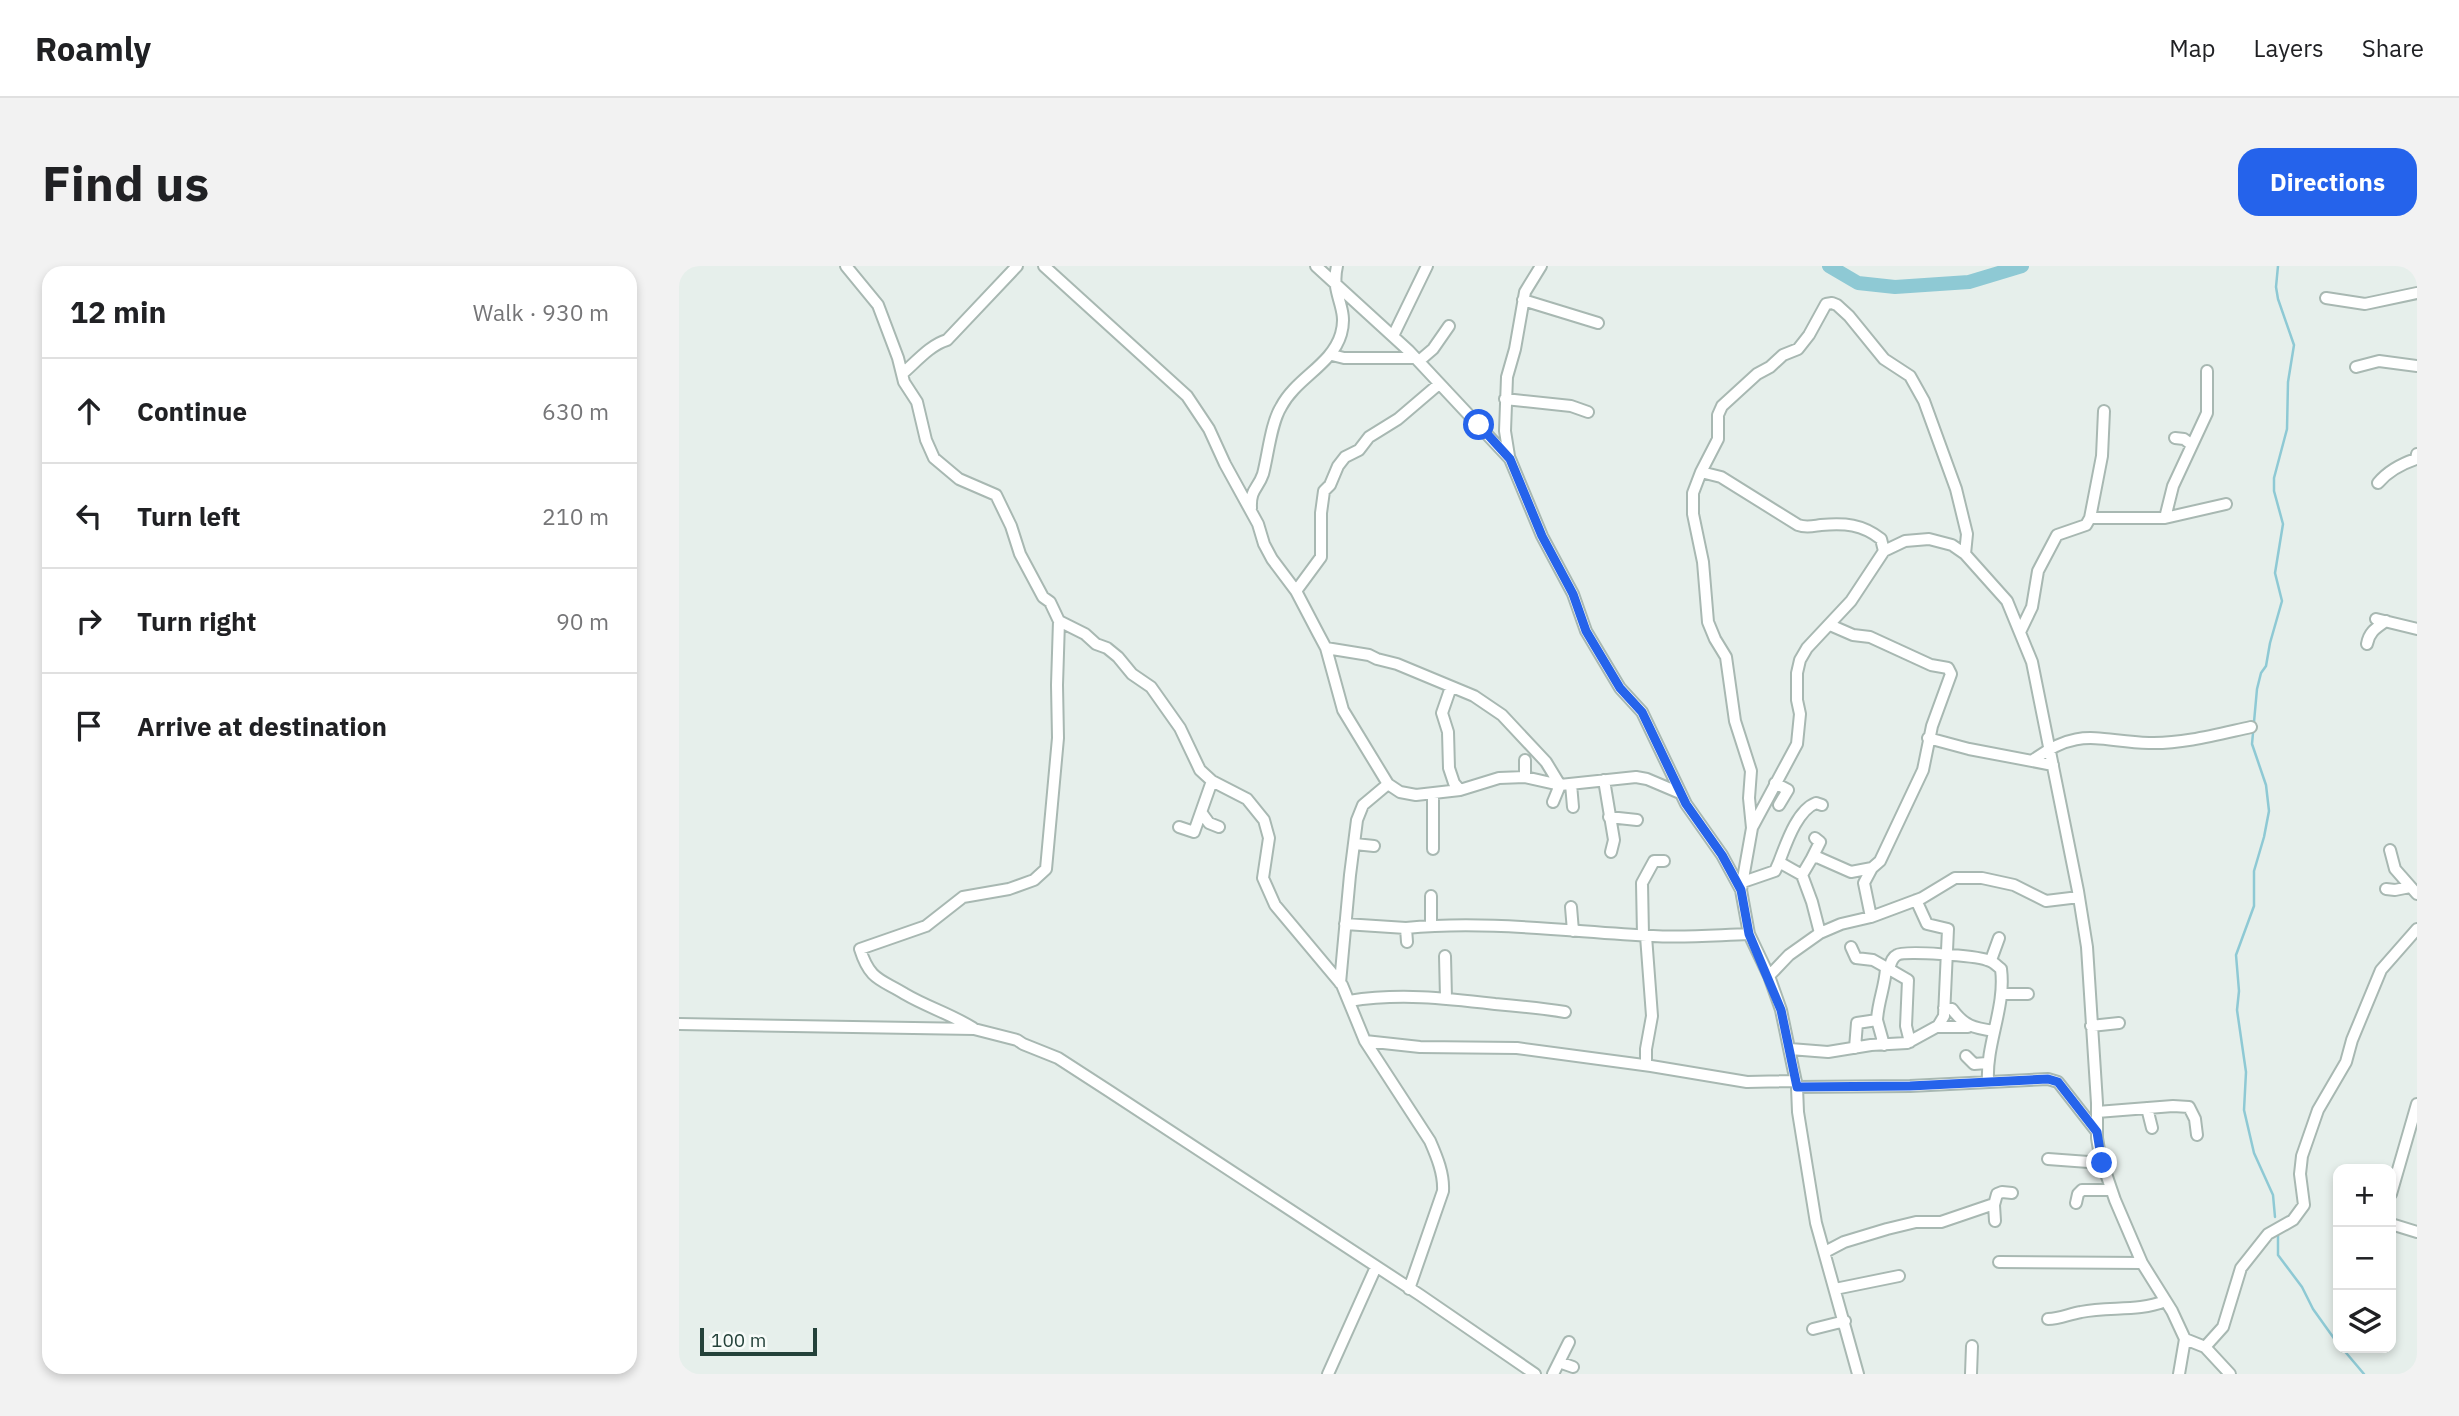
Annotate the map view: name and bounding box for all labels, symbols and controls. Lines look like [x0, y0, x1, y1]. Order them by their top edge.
text: Roamly [35, 27, 151, 70]
text: Map [2169, 32, 2216, 64]
text: Layers [2254, 32, 2324, 64]
text: Share [2362, 32, 2424, 64]
button: Directions [2238, 148, 2417, 216]
text: Find us [42, 151, 209, 214]
text: 12 min [70, 292, 166, 331]
text: Walk · 930 m [473, 297, 609, 327]
icon: ahead [70, 392, 108, 430]
text: Continue [137, 394, 247, 428]
text: 630 m [542, 396, 609, 426]
route start [1463, 409, 1494, 440]
icon: left [70, 497, 108, 535]
text: Turn left [137, 499, 240, 533]
text: 210 m [542, 501, 609, 531]
icon: right [70, 602, 108, 640]
text: Turn right [137, 604, 256, 638]
text: 90 m [556, 606, 609, 636]
icon: arrive [70, 707, 108, 745]
text: Arrive at destination [137, 709, 387, 743]
route end [2086, 1147, 2117, 1178]
map controls [2333, 1164, 2396, 1353]
button: + [2333, 1164, 2396, 1227]
button: − [2333, 1227, 2396, 1290]
button: layers [2333, 1290, 2396, 1353]
scale bar [700, 1325, 817, 1357]
text: 100 m [711, 1328, 766, 1352]

